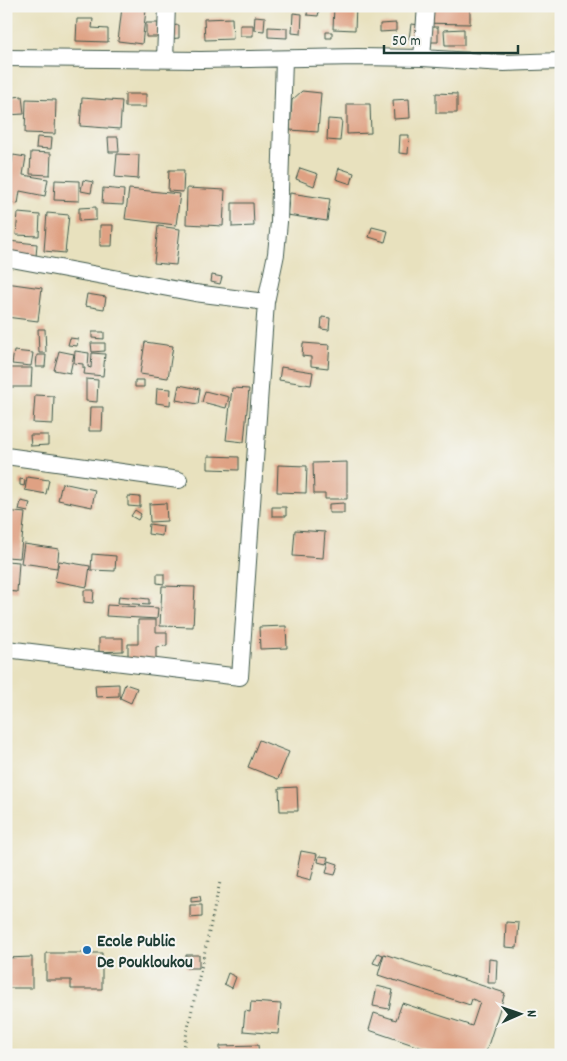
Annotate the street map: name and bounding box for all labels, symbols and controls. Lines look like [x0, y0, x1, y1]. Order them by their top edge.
scale bar [384, 22, 518, 54]
text: 50 m [392, 31, 421, 53]
place label: Ecole Public De Poukloukou [97, 930, 193, 976]
marker: Ecole Public De Poukloukou [81, 944, 93, 956]
north arrow [494, 988, 544, 1038]
text: N [521, 1010, 541, 1018]

